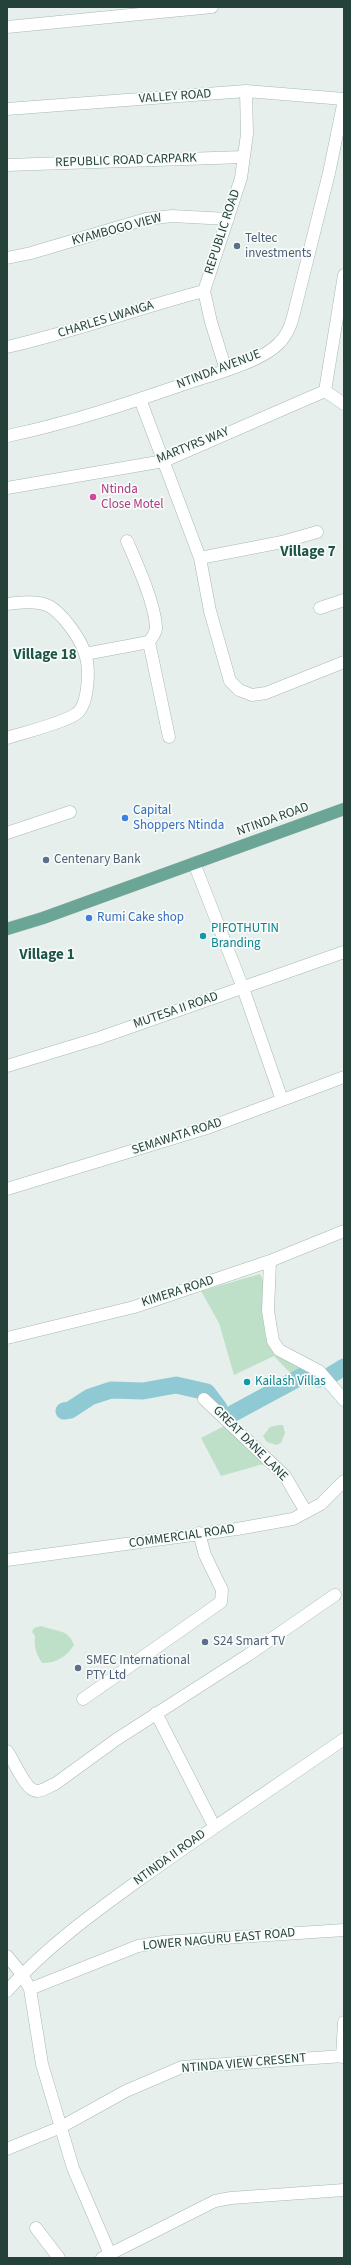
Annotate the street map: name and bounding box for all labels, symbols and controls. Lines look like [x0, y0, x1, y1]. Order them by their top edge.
street label: VALLEY ROAD [138, 87, 212, 107]
street label: REPUBLIC ROAD CARPARK [55, 151, 197, 171]
street label: REPUBLIC ROAD [202, 188, 244, 276]
street label: KYAMBOGO VIEW [70, 210, 164, 250]
place label: Teltec investments [245, 231, 311, 262]
marker: Teltec investments [232, 241, 242, 251]
street label: CHARLES LWANGA [56, 298, 156, 342]
street label: NTINDA AVENUE [175, 347, 263, 393]
street label: MARTYRS WAY [154, 424, 232, 468]
place label: Ntinda Close Motel [101, 482, 164, 513]
marker: Ntinda Close Motel [88, 492, 98, 502]
district label: Village 7 [280, 544, 336, 562]
district label: Village 18 [13, 647, 77, 665]
street label: NTINDA ROAD [235, 800, 311, 840]
place label: Capital Shoppers Ntinda [133, 803, 224, 834]
marker: Capital Shoppers Ntinda [120, 813, 130, 823]
place label: Centenary Bank [54, 852, 141, 868]
marker: Centenary Bank [41, 855, 51, 865]
place label: Rumi Cake shop [97, 910, 184, 926]
marker: Rumi Cake shop [84, 913, 94, 923]
place label: PIFOTHUTIN Branding [211, 921, 279, 952]
marker: PIFOTHUTIN Branding [198, 931, 208, 941]
district label: Village 1 [19, 947, 75, 965]
street label: MUTESA II ROAD [132, 989, 220, 1033]
street label: SEMAWATA ROAD [130, 1115, 224, 1159]
street label: KIMERA ROAD [140, 1273, 216, 1311]
place label: Kailash Villas [255, 1374, 326, 1390]
marker: Kailash Villas [242, 1377, 252, 1387]
street label: GREAT DANE LANE [209, 1403, 291, 1485]
street label: COMMERCIAL ROAD [128, 1522, 236, 1552]
place label: S24 Smart TV [213, 1634, 285, 1650]
marker: S24 Smart TV [200, 1637, 210, 1647]
place label: SMEC International PTY Ltd [86, 1653, 190, 1684]
marker: SMEC International PTY Ltd [73, 1663, 83, 1673]
street label: NTINDA II ROAD [131, 1827, 209, 1889]
street label: LOWER NAGURU EAST ROAD [142, 1926, 296, 1954]
street label: NTINDA VIEW CRESENT [181, 2051, 307, 2077]

